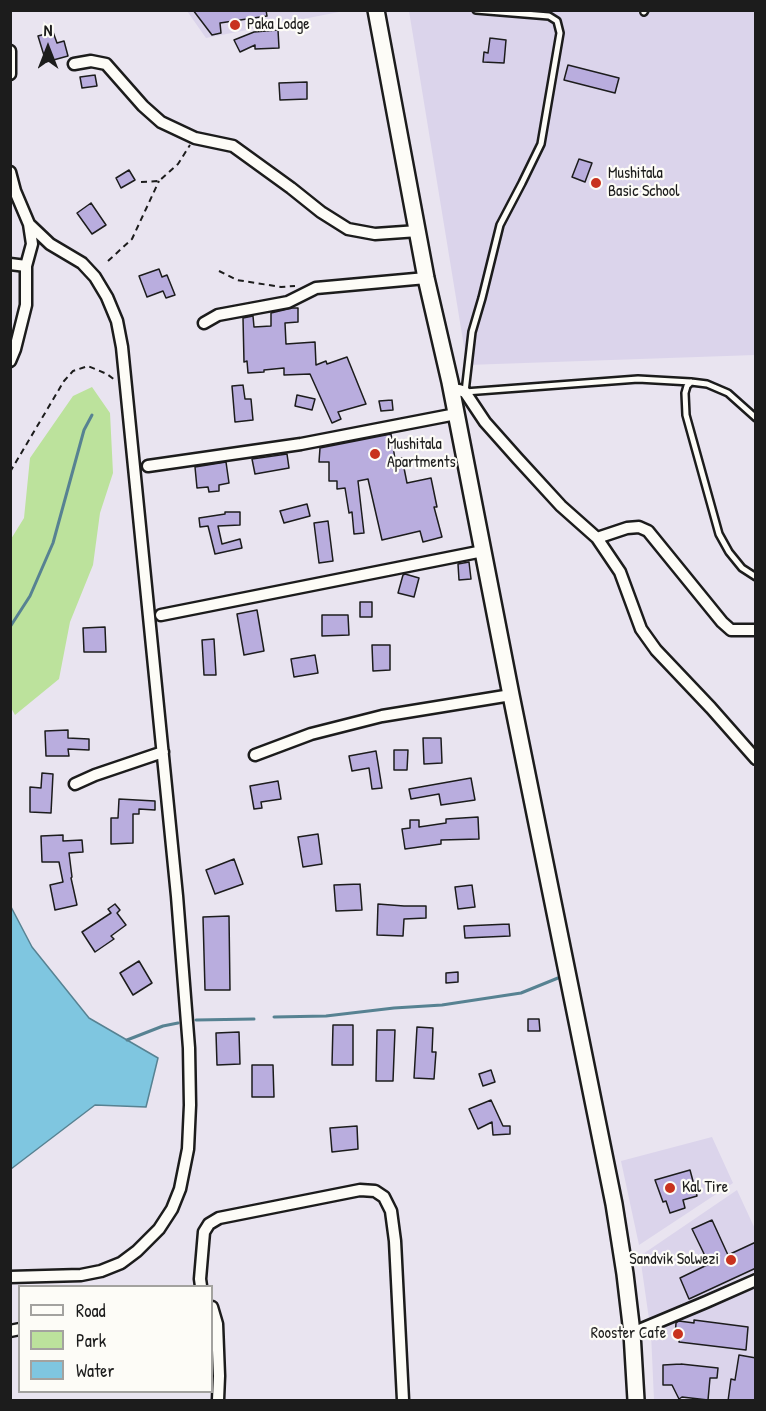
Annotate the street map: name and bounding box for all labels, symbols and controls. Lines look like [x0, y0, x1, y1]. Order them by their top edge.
place label: Paka Lodge [247, 15, 310, 35]
north arrow [18, 18, 78, 78]
marker: Paka Lodge [228, 18, 242, 32]
text: N [44, 19, 52, 41]
place label: Mushitala Basic School [608, 164, 679, 202]
marker: Mushitala Basic School [589, 176, 603, 190]
place label: Mushitala Apartments [387, 435, 456, 473]
marker: Mushitala Apartments [368, 447, 382, 461]
place label: Kal Tire [682, 1178, 728, 1198]
marker: Kal Tire [663, 1181, 677, 1195]
place label: Sandvik Solwezi [629, 1250, 719, 1270]
marker: Sandvik Solwezi [724, 1253, 738, 1267]
legend [18, 1285, 213, 1393]
text: Road [76, 1298, 106, 1323]
place label: Rooster Cafe [591, 1324, 666, 1344]
marker: Rooster Cafe [671, 1327, 685, 1341]
text: Park [76, 1328, 106, 1353]
text: Water [76, 1358, 114, 1383]

